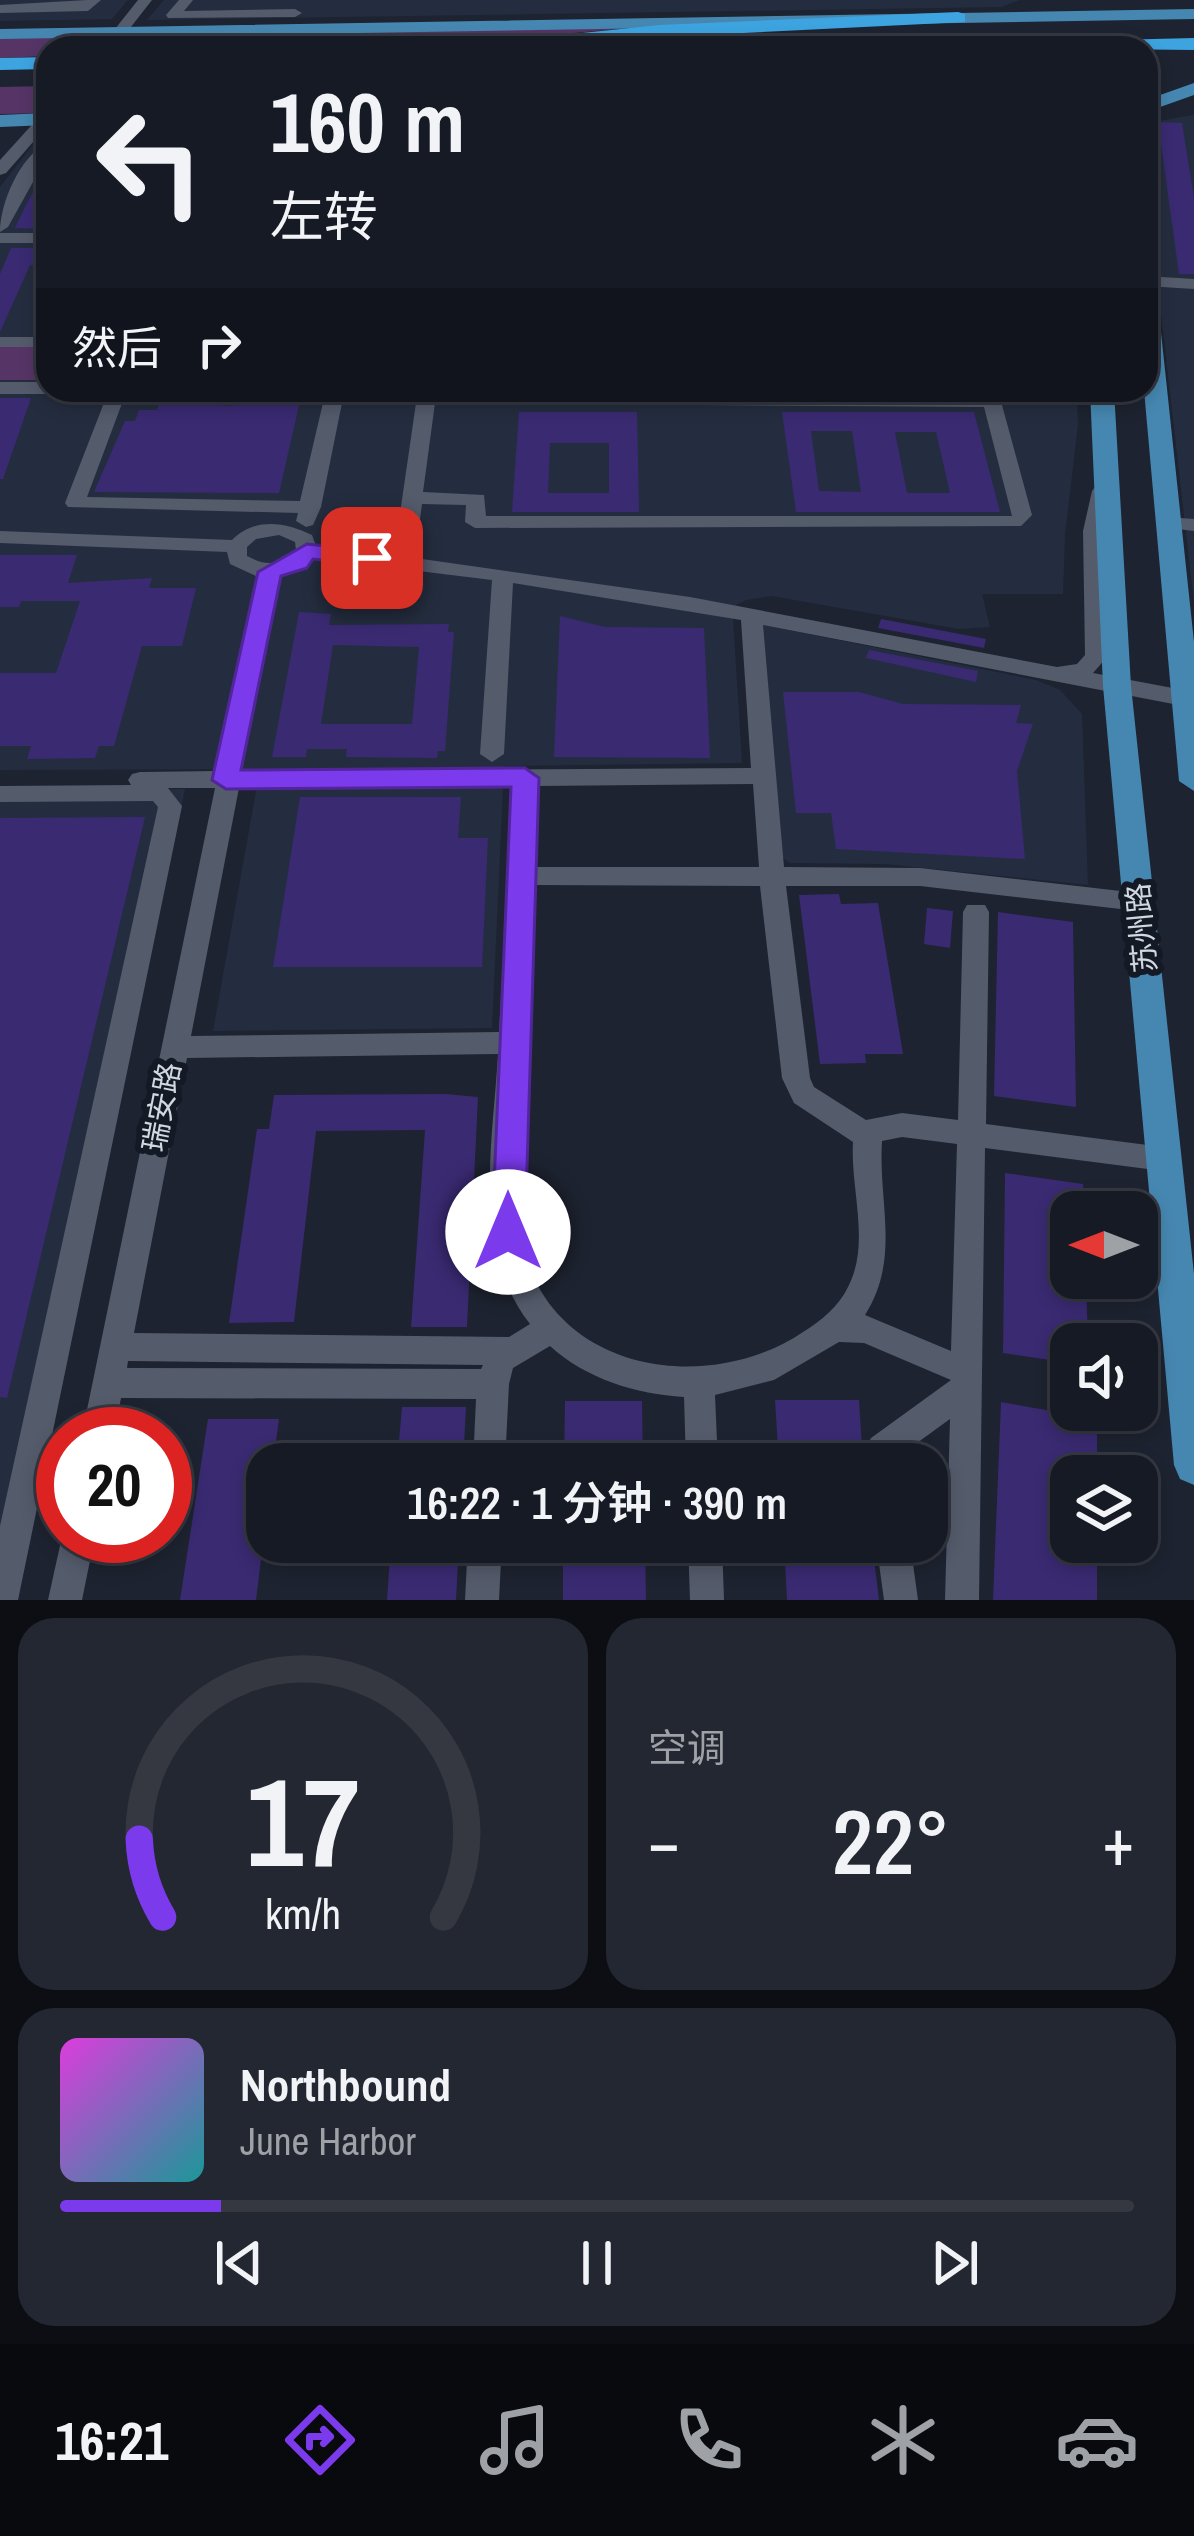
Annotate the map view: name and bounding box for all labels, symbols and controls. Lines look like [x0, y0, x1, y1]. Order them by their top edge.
text: 160 m [270, 65, 465, 178]
icon: left [72, 84, 228, 240]
text: 左转 [270, 180, 378, 253]
icon: right [186, 312, 252, 378]
text: 然后 [72, 317, 162, 378]
pin [321, 507, 423, 609]
icon: arrive [339, 525, 405, 591]
street label: 苏州路 [1117, 881, 1165, 975]
street label: 瑞安路 [133, 1059, 189, 1155]
position arrow [445, 1169, 571, 1295]
north arrow [1050, 1191, 1158, 1299]
map controls [1050, 1191, 1158, 1563]
button: sound [1050, 1323, 1158, 1431]
speed limit sign: 20 [36, 1407, 192, 1563]
button: layers [1050, 1455, 1158, 1563]
text: 16:22 · 1 分钟 · 390 m [407, 1472, 787, 1533]
text: 空调 [648, 1722, 726, 1774]
text: 17 [246, 1737, 360, 1905]
text: 22° [832, 1781, 950, 1902]
text: − [648, 1797, 680, 1886]
text: + [1102, 1797, 1134, 1886]
text: km/h [265, 1885, 341, 1942]
text: Northbound [240, 2054, 451, 2115]
text: June Harbor [240, 2115, 416, 2167]
icon: previous [206, 2230, 272, 2296]
icon: pause [564, 2230, 630, 2296]
icon: next [922, 2230, 988, 2296]
icon: directions [278, 2398, 362, 2482]
icon: music [473, 2398, 557, 2482]
icon: phone [667, 2398, 751, 2482]
icon: climate [861, 2398, 945, 2482]
icon: car [1055, 2398, 1139, 2482]
text: 16:21 [55, 2404, 168, 2477]

